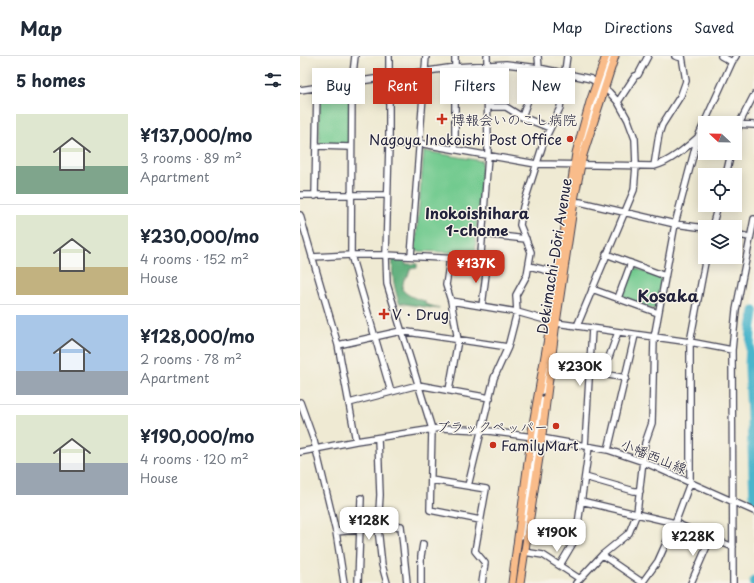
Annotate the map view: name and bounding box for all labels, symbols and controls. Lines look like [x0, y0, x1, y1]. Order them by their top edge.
text: Map [20, 14, 62, 42]
text: Map [552, 17, 582, 38]
text: Directions [604, 17, 672, 38]
text: Saved [694, 17, 734, 38]
text: 5 homes [16, 67, 86, 93]
chip: Buy [312, 68, 365, 104]
chip: Rent [373, 68, 432, 104]
chip: Filters [440, 68, 509, 104]
chip: New [517, 68, 575, 104]
icon: filters [262, 69, 284, 91]
place label: 博報会いのこし病院 [451, 109, 577, 130]
marker: 博報会いのこし病院 [436, 113, 448, 125]
north arrow [698, 116, 742, 160]
map controls [698, 116, 742, 264]
text: ¥137,000/mo [140, 122, 252, 148]
place label: Nagoya Inokoishi Post Office [369, 129, 562, 150]
icon: home [48, 130, 96, 178]
marker: Nagoya Inokoishi Post Office [565, 134, 575, 144]
text: 3 rooms · 89 m² [140, 148, 242, 167]
text: Apartment [140, 167, 209, 186]
button: locate [698, 168, 742, 212]
street label: Dekimachi-Dōri Avenue [531, 176, 577, 335]
district label: Inokoishihara 1-chome [425, 201, 530, 241]
button: layers [698, 220, 742, 264]
text: ¥230,000/mo [140, 223, 259, 249]
icon: home [48, 231, 96, 279]
text: 4 rooms · 152 m² [140, 249, 249, 268]
pin: ¥137K [448, 250, 504, 284]
text: ¥137K [457, 253, 495, 272]
text: House [140, 268, 178, 287]
district label: Kosaka [637, 283, 699, 307]
place label: V・Drug [392, 304, 449, 325]
marker: V・Drug [379, 309, 389, 319]
text: ¥128,000/mo [140, 323, 255, 349]
icon: home [48, 331, 96, 379]
text: 2 rooms · 78 m² [140, 349, 242, 368]
pin: ¥230K [552, 353, 608, 387]
text: ¥230K [558, 356, 602, 375]
text: Apartment [140, 368, 209, 387]
place label: ブラックペッパー [436, 416, 548, 437]
marker: ブラックペッパー [551, 421, 561, 431]
text: ¥190,000/mo [140, 423, 254, 449]
icon: home [48, 431, 96, 479]
street label: 小幡西山線 [618, 433, 690, 479]
place label: FamilyMart [501, 435, 579, 456]
marker: FamilyMart [488, 440, 498, 450]
text: 4 rooms · 120 m² [140, 449, 249, 468]
text: House [140, 468, 178, 487]
pin: ¥128K [341, 507, 397, 541]
text: ¥128K [349, 510, 389, 529]
pin: ¥190K [529, 519, 585, 553]
text: ¥190K [537, 522, 577, 541]
pin: ¥228K [665, 523, 721, 557]
text: ¥228K [671, 526, 715, 545]

